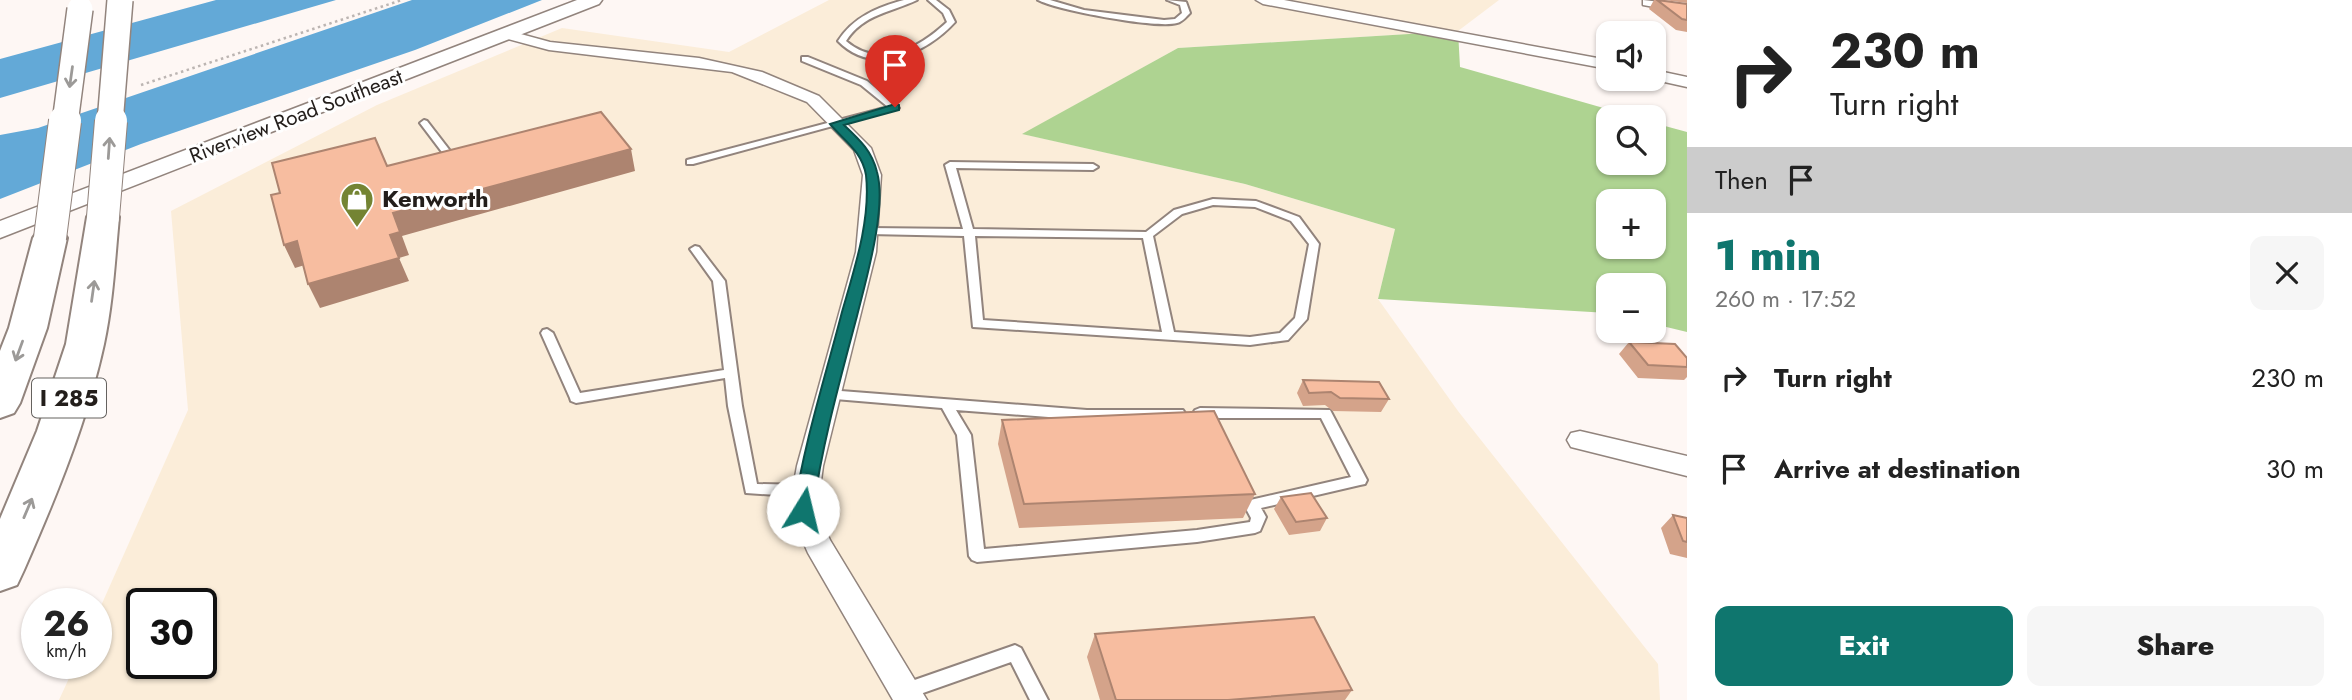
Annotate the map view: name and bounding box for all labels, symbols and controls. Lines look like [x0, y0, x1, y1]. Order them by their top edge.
text: 230 m [1830, 16, 1980, 86]
map controls [1596, 21, 1666, 343]
button: sound [1596, 21, 1666, 91]
icon: right [1715, 28, 1806, 119]
pin [865, 35, 925, 107]
icon: arrive [876, 46, 914, 84]
street label: Riverview Road Southeast [185, 61, 407, 171]
one-way arrow [64, 65, 77, 87]
text: Turn right [1830, 81, 1959, 127]
button: search [1596, 105, 1666, 175]
one-way arrow [103, 138, 116, 160]
text: Then [1715, 161, 1768, 199]
icon: arrive [1782, 161, 1820, 199]
shop icon: Kenworth [338, 180, 376, 229]
place label: Kenworth [382, 181, 489, 216]
button: + [1596, 189, 1666, 259]
text: 1 min [1715, 225, 1821, 286]
button: close [2250, 236, 2324, 310]
button: − [1596, 273, 1666, 343]
one-way arrow [87, 280, 100, 302]
text: 260 m · 17:52 [1715, 282, 1856, 316]
one-way arrow [12, 340, 24, 362]
icon: right [1715, 359, 1753, 397]
text: Turn right [1774, 359, 1892, 397]
text: 230 m [2251, 359, 2324, 397]
road number: I 285 [32, 378, 106, 418]
icon: arrive [1715, 450, 1753, 488]
text: Arrive at destination [1774, 450, 2021, 488]
text: 30 m [2266, 450, 2324, 488]
position arrow [766, 473, 840, 547]
one-way arrow [22, 497, 35, 519]
speed limit sign: 30 [126, 588, 217, 679]
text: 26 [43, 599, 90, 649]
button: Exit [1715, 606, 2013, 686]
button: Share [2027, 606, 2324, 686]
text: km/h [46, 638, 87, 664]

